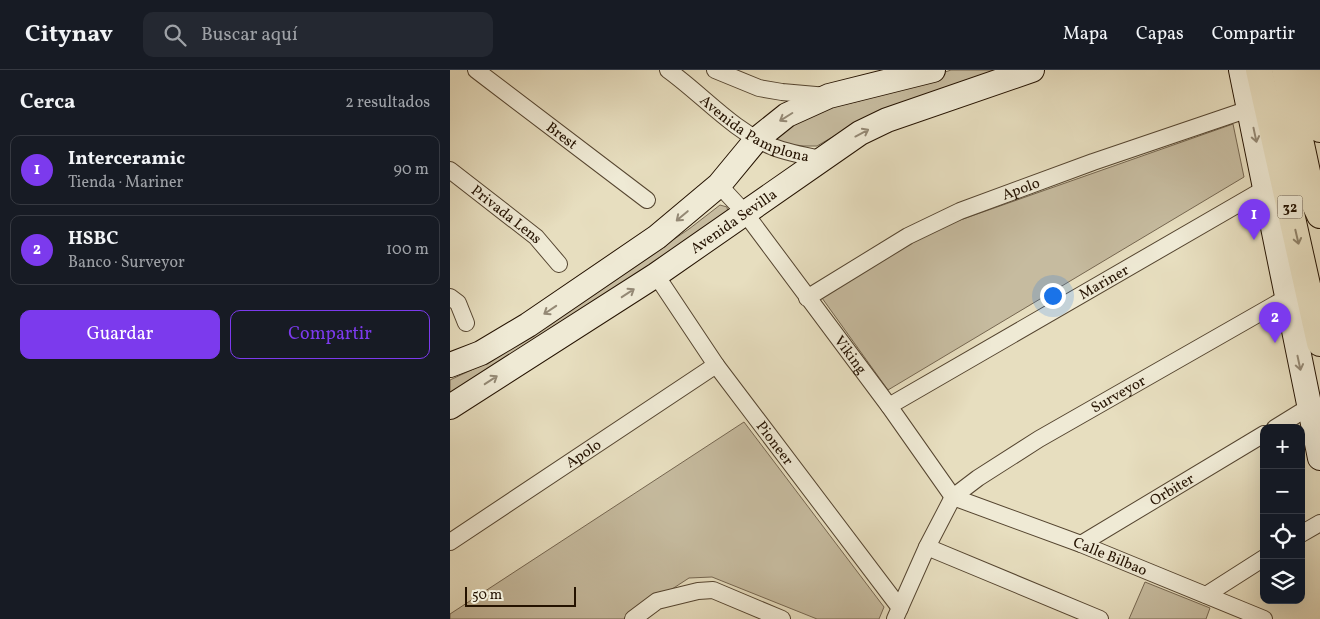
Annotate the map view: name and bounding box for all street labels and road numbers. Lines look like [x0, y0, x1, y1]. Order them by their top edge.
street label: Avenida Pamplona [694, 91, 811, 168]
street label: Brest [541, 118, 581, 155]
street label: Apolo [999, 173, 1043, 207]
street label: Privada Lens [466, 181, 546, 249]
street label: Avenida Sevilla [687, 185, 782, 260]
road number: 32 [1278, 195, 1302, 218]
street label: Mariner [1076, 260, 1133, 306]
street label: Viking [828, 332, 871, 380]
street label: Surveyor [1088, 371, 1150, 419]
street label: Pioneer [750, 417, 798, 470]
street label: Apolo [562, 435, 606, 474]
street label: Orbiter [1146, 469, 1199, 512]
street label: Calle Bilbao [1070, 533, 1150, 582]

